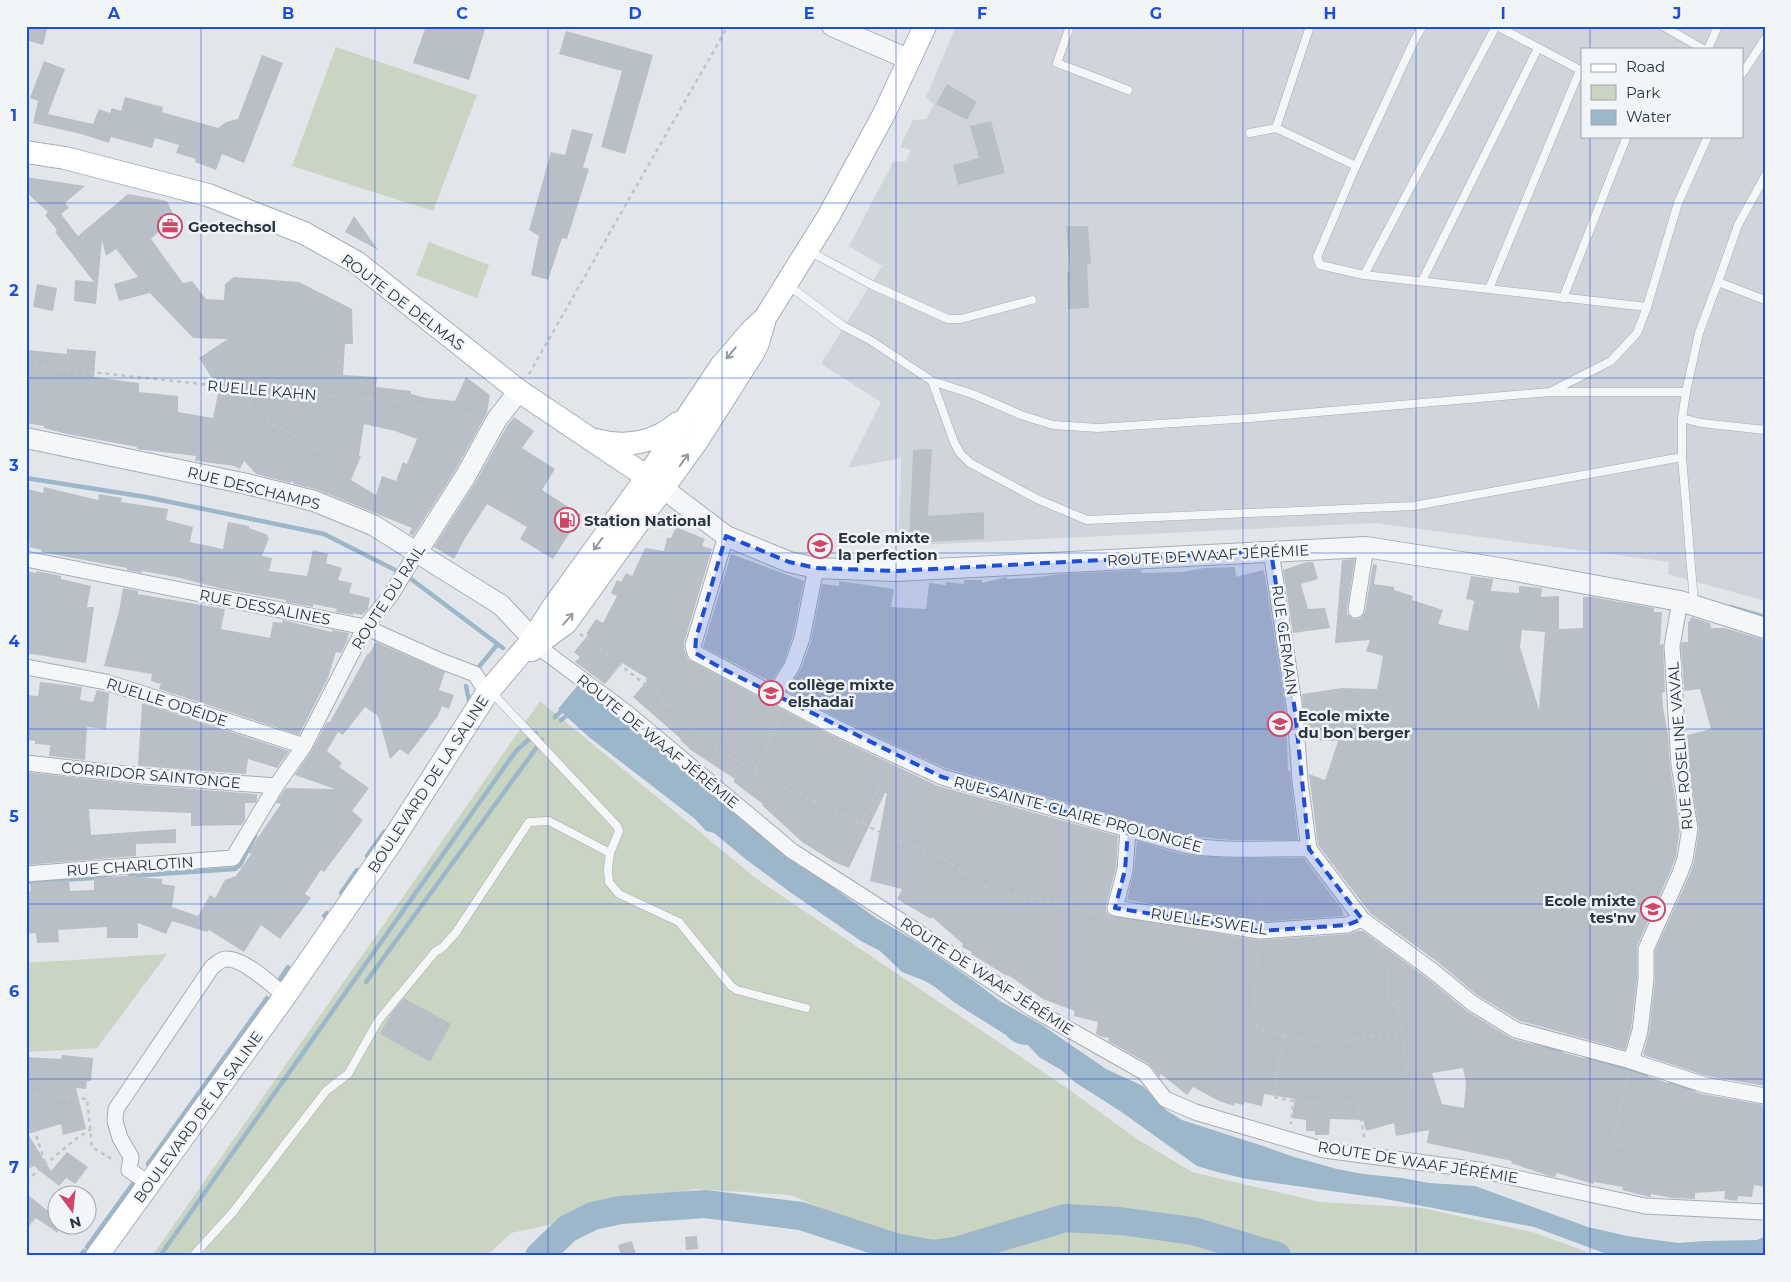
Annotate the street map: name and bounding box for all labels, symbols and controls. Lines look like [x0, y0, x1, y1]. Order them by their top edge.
text: A [107, 4, 121, 23]
text: B [282, 4, 294, 23]
text: C [456, 4, 468, 23]
text: D [628, 4, 642, 23]
text: E [804, 4, 814, 23]
text: F [977, 4, 987, 23]
text: G [1150, 4, 1162, 23]
text: H [1324, 4, 1336, 23]
text: I [1500, 4, 1506, 23]
text: J [1672, 4, 1681, 23]
legend [1581, 48, 1744, 138]
text: Road [1626, 57, 1665, 76]
text: Park [1626, 83, 1660, 102]
text: 1 [11, 106, 17, 125]
text: Water [1626, 107, 1672, 126]
office icon: Geotechsol [157, 213, 183, 239]
place label: Geotechsol [188, 217, 276, 236]
street label: ROUTE DE DELMAS [338, 249, 468, 355]
text: 2 [9, 281, 19, 300]
one-way arrow [726, 347, 737, 360]
street label: RUELLE KAHN [206, 376, 318, 404]
one-way arrow [679, 453, 689, 467]
text: 3 [8, 456, 19, 475]
street label: RUE DESCHAMPS [186, 462, 322, 514]
fuel station icon: Station National [554, 507, 580, 533]
place label: Station National [584, 511, 711, 530]
place label: Ecole mixte la perfection [838, 528, 938, 564]
school or university icon: Ecole mixte la perfection [807, 533, 833, 559]
one-way arrow [593, 537, 603, 551]
street label: ROUTE DE WAAF JÉRÉMIE [1106, 540, 1310, 570]
street label: ROUTE DU RAIL [347, 541, 429, 653]
street label: RUE GERMAIN [1268, 584, 1302, 696]
street label: RUE DESSALINES [198, 585, 332, 629]
one-way arrow [563, 613, 574, 626]
text: 4 [8, 632, 20, 651]
street label: RUE ROSELINE VAVAL [1663, 661, 1697, 831]
street label: ROUTE DE WAAF JÉRÉMIE [573, 670, 743, 812]
street label: RUELLE ODÉIDE [104, 673, 230, 731]
place label: collège mixte elshadaï [788, 675, 894, 711]
school or university icon: collège mixte elshadaï [758, 680, 784, 706]
street label: BOULEVARD DE LA SALINE [363, 692, 493, 876]
place label: Ecole mixte du bon berger [1298, 706, 1411, 742]
school or university icon: Ecole mixte du bon berger [1267, 711, 1293, 737]
street label: CORRIDOR SAINTONGE [60, 758, 242, 792]
street label: RUE SAINTE-CLAIRE PROLONGÉE [952, 772, 1204, 856]
text: 5 [9, 807, 19, 826]
street label: RUE CHARLOTIN [66, 852, 194, 880]
place label: Ecole mixte tes'nv [1544, 891, 1637, 927]
school or university icon: Ecole mixte tes'nv [1640, 896, 1666, 922]
street label: RUELLE SWELL [1149, 903, 1269, 939]
street label: ROUTE DE WAAF JÉRÉMIE [897, 913, 1077, 1039]
text: 6 [9, 982, 19, 1001]
street label: BOULEVARD DE LA SALINE [129, 1027, 267, 1207]
street label: ROUTE DE WAAF JÉRÉMIE [1316, 1137, 1520, 1187]
text: 7 [9, 1158, 19, 1177]
north arrow [48, 1184, 98, 1234]
text: N [68, 1212, 83, 1233]

